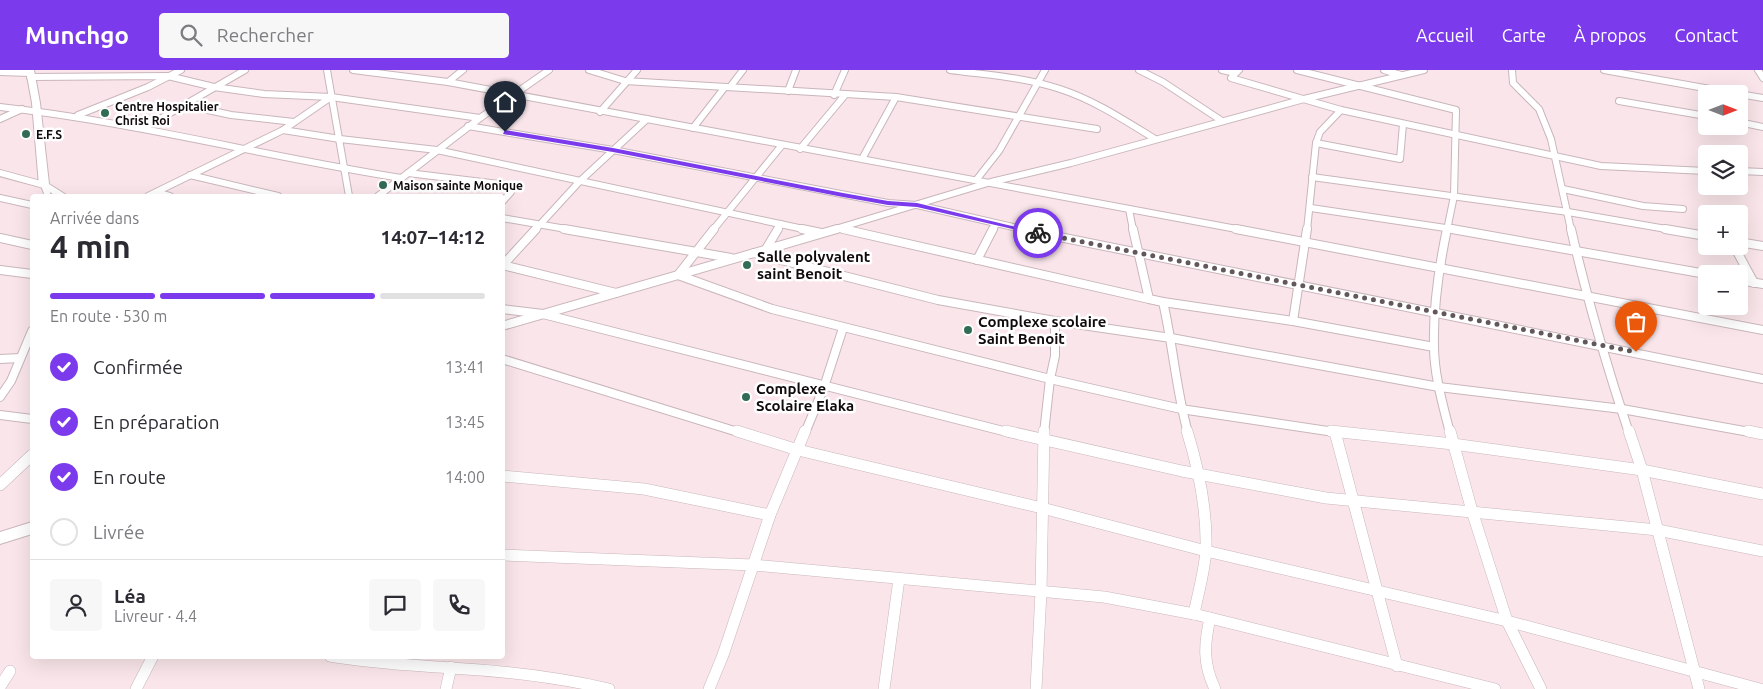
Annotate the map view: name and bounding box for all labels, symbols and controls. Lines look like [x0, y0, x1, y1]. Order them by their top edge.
search box [159, 13, 509, 58]
icon: search [177, 21, 205, 49]
text: Munchgo [25, 22, 129, 49]
text: Rechercher [217, 24, 314, 46]
text: Accueil [1416, 25, 1474, 45]
text: Carte [1502, 25, 1546, 45]
text: À propos [1574, 25, 1646, 45]
text: Contact [1674, 25, 1738, 45]
pin [484, 81, 526, 132]
north arrow [1698, 85, 1748, 135]
map controls [1698, 85, 1748, 315]
icon: home [491, 88, 519, 116]
place label: Centre Hospitalier Christ Roi [115, 100, 219, 127]
marker: Centre Hospitalier Christ Roi [99, 107, 111, 119]
marker: E.F.S [20, 128, 32, 140]
place label: E.F.S [36, 128, 62, 141]
button: layers [1698, 145, 1748, 195]
marker: Maison sainte Monique [377, 179, 389, 191]
place label: Maison sainte Monique [393, 179, 523, 192]
button: + [1698, 205, 1748, 255]
courier [1013, 208, 1063, 258]
text: Arrivée dans [50, 209, 139, 227]
icon: bike [1024, 219, 1052, 247]
text: 14:07–14:12 [380, 226, 485, 248]
text: 4 min [50, 228, 131, 264]
place label: Salle polyvalent saint Benoit [757, 248, 871, 282]
marker: Salle polyvalent saint Benoit [741, 259, 753, 271]
button: − [1698, 265, 1748, 315]
pin [1615, 301, 1657, 352]
text: En route · 530 m [50, 307, 167, 325]
icon: bag [1622, 308, 1650, 336]
place label: Complexe scolaire Saint Benoit [978, 313, 1107, 347]
marker: Complexe scolaire Saint Benoit [962, 324, 974, 336]
icon: check [50, 353, 78, 381]
text: Confirmée [93, 356, 183, 378]
text: 13:41 [445, 358, 485, 376]
place label: Complexe Scolaire Elaka [756, 380, 854, 414]
marker: Complexe Scolaire Elaka [740, 391, 752, 403]
icon: check [50, 408, 78, 436]
text: En préparation [93, 411, 220, 433]
text: 13:45 [445, 413, 485, 431]
icon: check [50, 463, 78, 491]
text: En route [93, 466, 166, 488]
text: 14:00 [445, 468, 485, 486]
text: Livrée [93, 521, 145, 543]
button: person [50, 579, 102, 631]
button: chat [369, 579, 421, 631]
button: phone [433, 579, 485, 631]
text: Léa [114, 585, 146, 607]
text: Livreur · 4.4 [114, 607, 197, 625]

